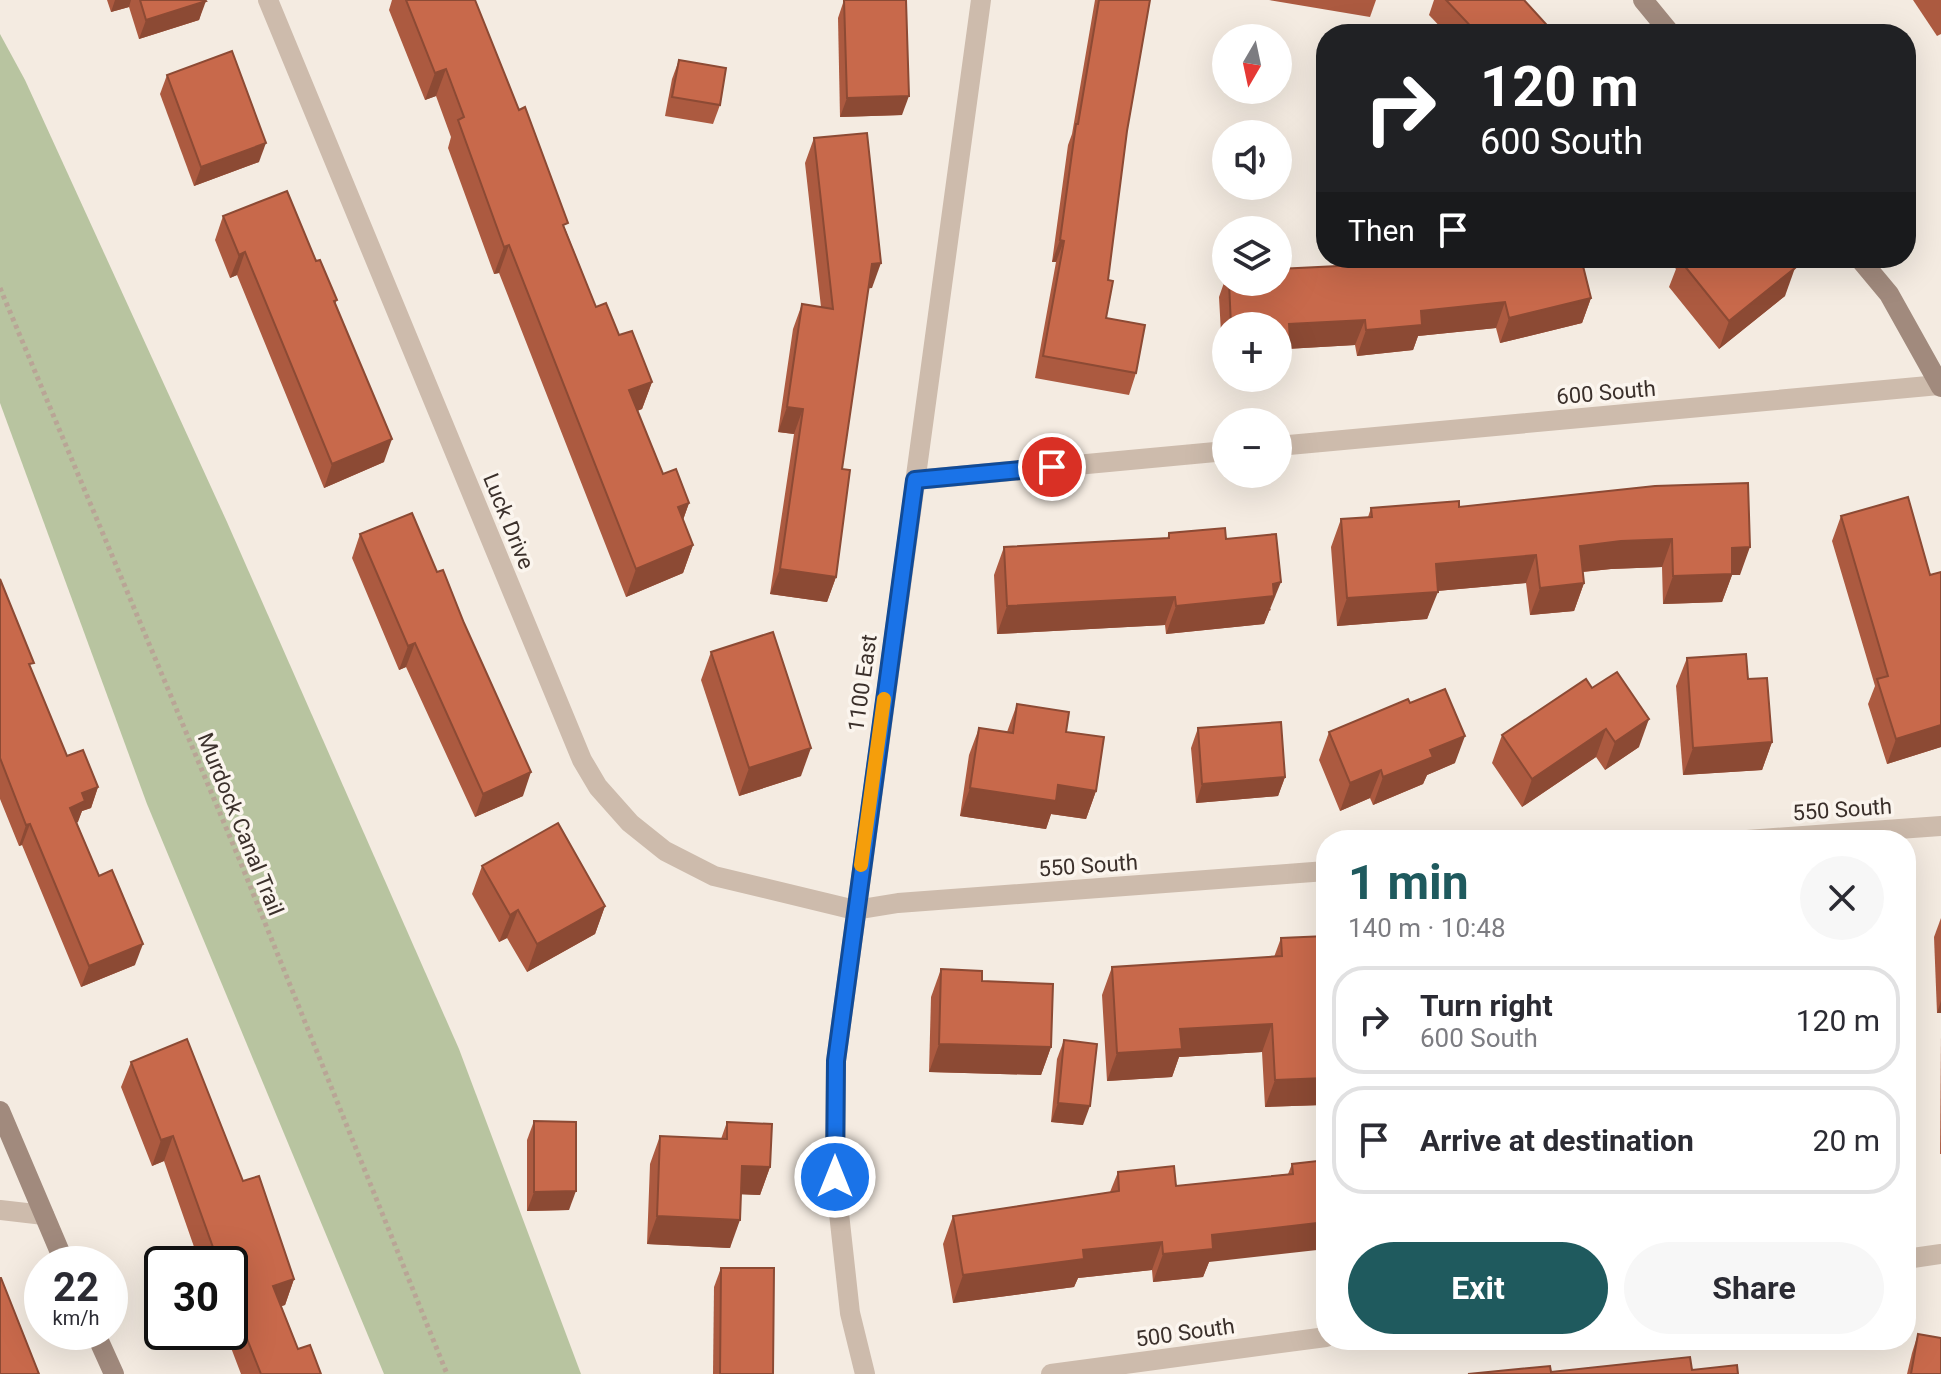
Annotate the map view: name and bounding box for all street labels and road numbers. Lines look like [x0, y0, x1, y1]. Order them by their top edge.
street label: 600 South [1555, 376, 1657, 409]
street label: Luck Drive [478, 470, 539, 573]
street label: 1100 East [843, 633, 882, 733]
street label: Murdock Canal Trail [193, 729, 289, 919]
street label: 550 South [1791, 794, 1893, 825]
street label: 550 South [1037, 850, 1139, 881]
street label: 500 South [1134, 1313, 1236, 1352]

